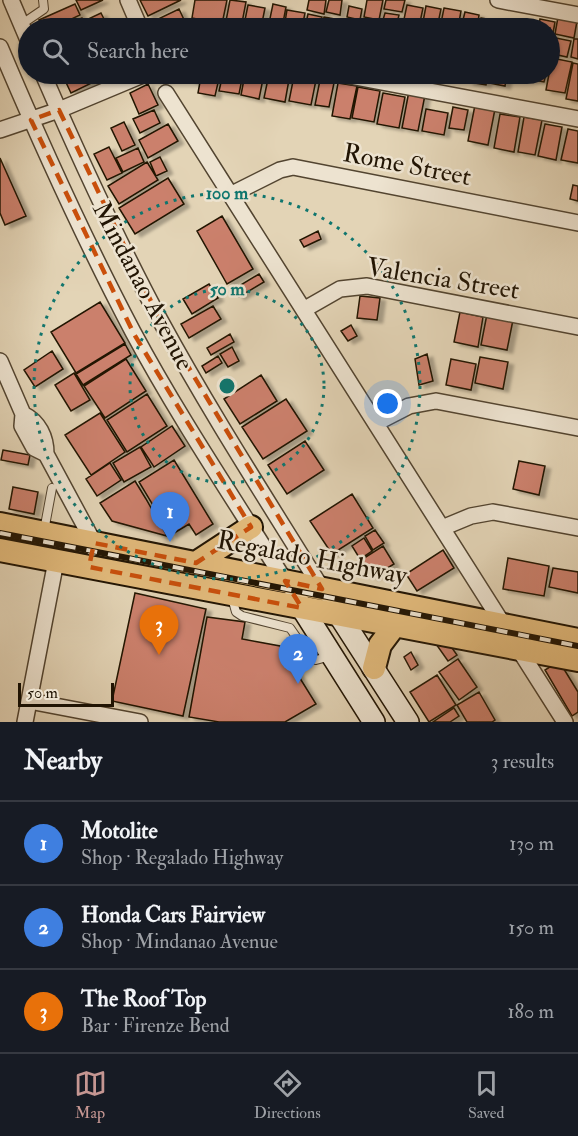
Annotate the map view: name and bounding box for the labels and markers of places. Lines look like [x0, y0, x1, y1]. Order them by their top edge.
centre of rings [217, 376, 237, 396]
pin: 1 [150, 492, 190, 542]
pin: 3 [140, 606, 178, 655]
pin: 2 [278, 634, 318, 684]

